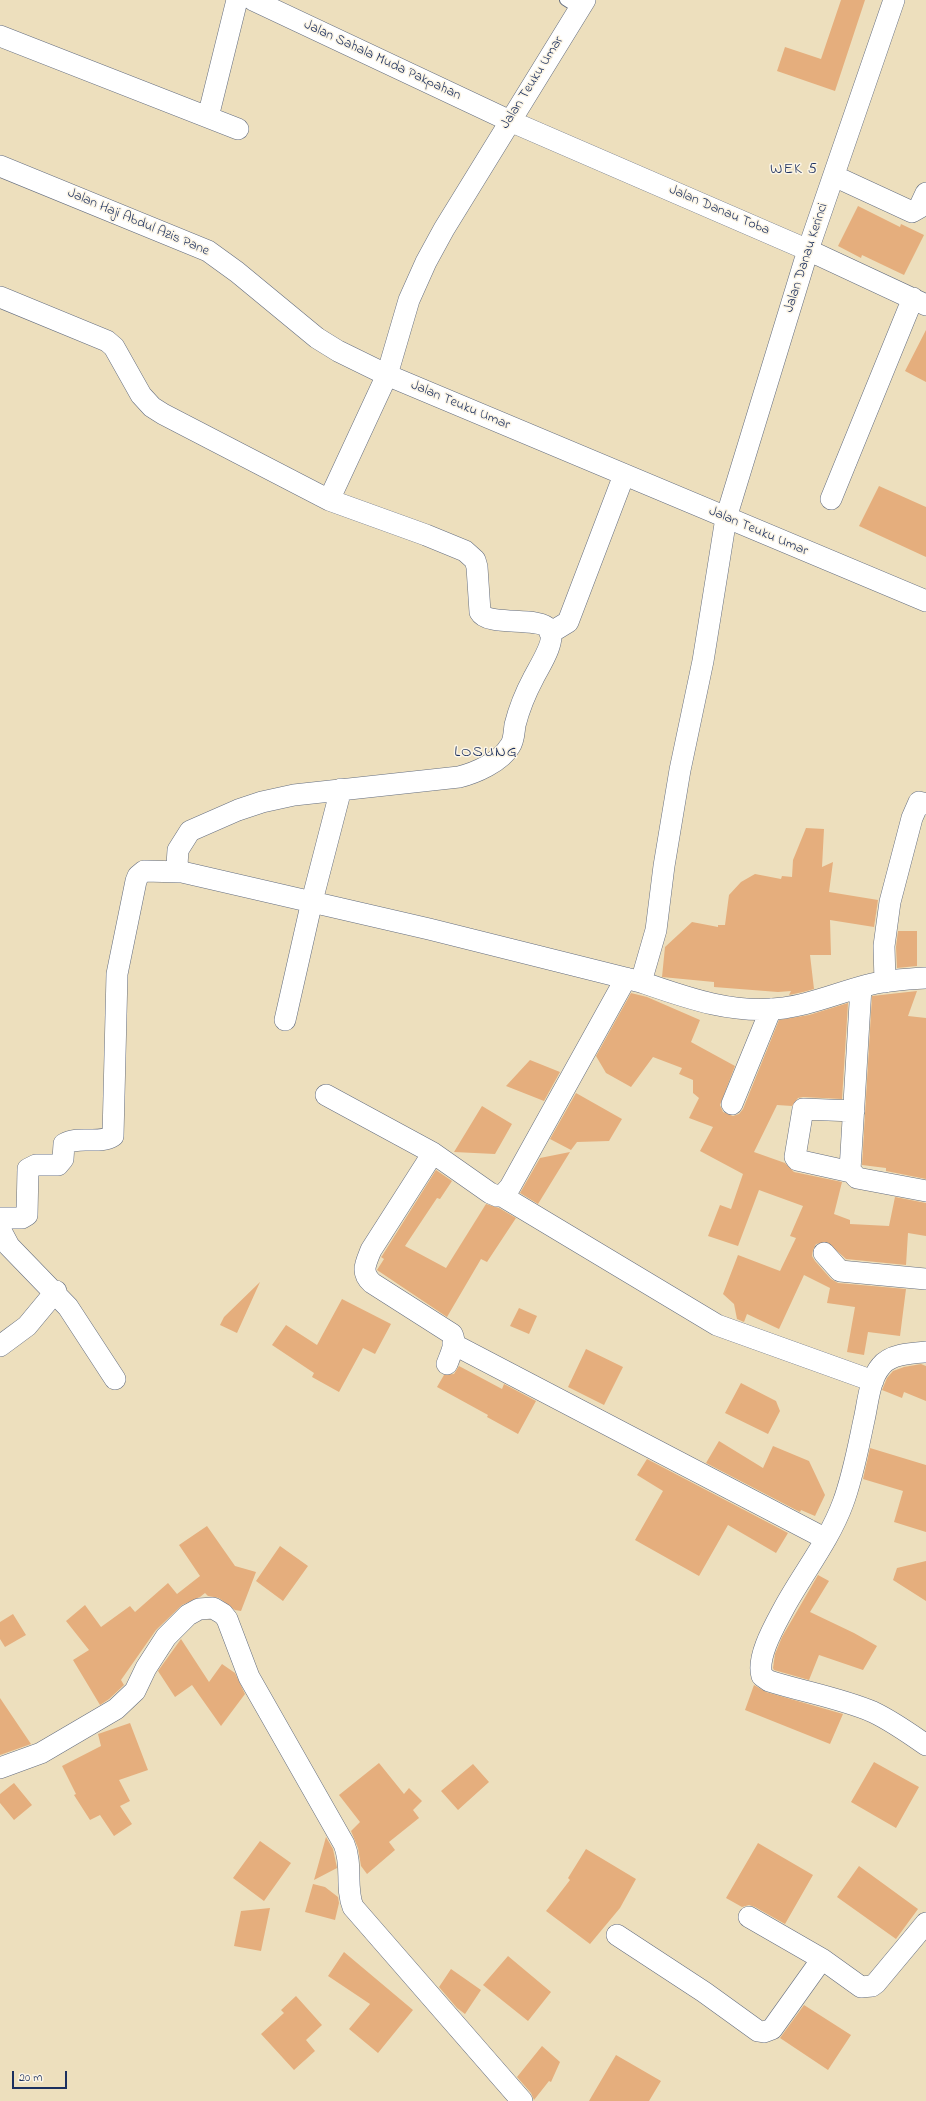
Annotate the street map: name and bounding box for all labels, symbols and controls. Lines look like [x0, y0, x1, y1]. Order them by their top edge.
street label: Jalan Sahala Muda Pakpahan [301, 17, 463, 105]
street label: Jalan Teuku Umar [498, 34, 568, 132]
district label: WEK 5 [770, 160, 818, 180]
street label: Jalan Danau Toba [666, 182, 772, 240]
street label: Jalan Haji Abdul Azis Pane [65, 185, 211, 261]
street label: Jalan Danau Kerinci [781, 201, 833, 315]
street label: Jalan Teuku Umar [408, 378, 512, 434]
street label: Jalan Teuku Umar [706, 504, 810, 560]
district label: LOSUNG [454, 743, 518, 763]
scale bar [14, 2063, 69, 2089]
text: 20 m [19, 2069, 42, 2087]

